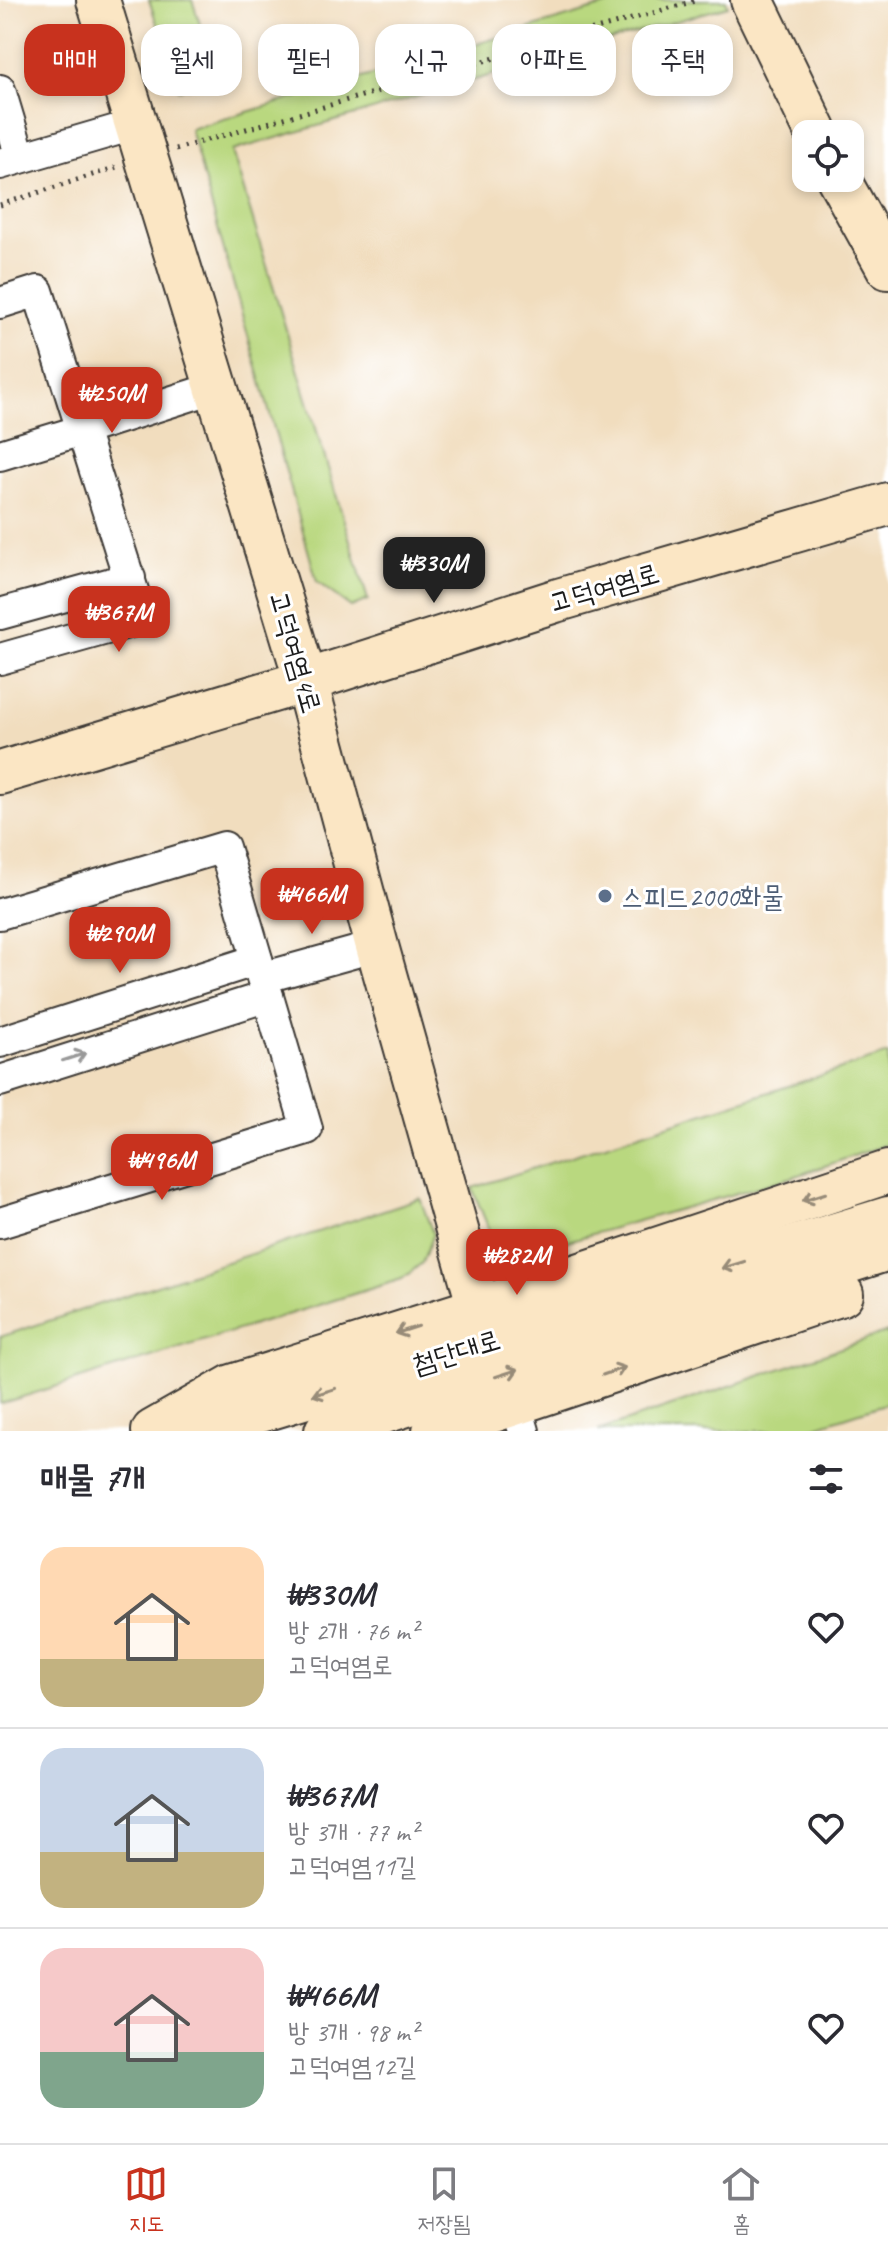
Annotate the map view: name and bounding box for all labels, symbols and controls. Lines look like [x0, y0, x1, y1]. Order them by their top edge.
chip: 매매 [24, 24, 125, 96]
chip: 월세 [141, 24, 242, 96]
chip: 필터 [258, 24, 359, 96]
chip: 신규 [375, 24, 476, 96]
chip: 아파트 [492, 24, 616, 96]
chip: 주택 [632, 24, 733, 96]
map controls [792, 120, 864, 192]
button: locate [792, 120, 864, 192]
pin: ₩250M [56, 367, 168, 435]
text: ₩250M [79, 376, 145, 409]
pin: ₩330M [378, 537, 490, 605]
text: ₩330M [401, 546, 467, 579]
street label: 고덕여염로 [545, 555, 663, 620]
pin: ₩367M [63, 586, 175, 654]
street label: 고덕여염4로 [261, 587, 330, 717]
text: ₩367M [86, 595, 152, 628]
pin: ₩466M [256, 868, 368, 936]
text: ₩466M [279, 877, 345, 910]
place label: 스피드2000화물 [621, 879, 784, 914]
marker: 스피드2000화물 [596, 887, 614, 905]
pin: ₩290M [64, 907, 176, 975]
text: ₩290M [87, 916, 153, 949]
one-way arrow [62, 1049, 87, 1064]
pin: ₩496M [106, 1134, 218, 1202]
text: ₩496M [129, 1143, 195, 1176]
one-way arrow [802, 1190, 827, 1205]
pin: ₩282M [461, 1229, 573, 1297]
text: ₩282M [484, 1238, 550, 1271]
one-way arrow [721, 1258, 747, 1273]
street label: 첨단대로 [408, 1322, 504, 1381]
one-way arrow [395, 1324, 420, 1339]
one-way arrow [601, 1363, 626, 1378]
one-way arrow [494, 1364, 519, 1379]
one-way arrow [312, 1385, 337, 1400]
text: 매물 7개 [40, 1457, 145, 1500]
icon: filters [804, 1457, 848, 1501]
text: ₩330M [288, 1572, 374, 1615]
icon: home [104, 1579, 200, 1675]
icon: heart [804, 1605, 848, 1649]
text: 방 2개 · 76 m² [288, 1615, 418, 1648]
text: 고덕여염로 [288, 1649, 393, 1682]
text: ₩367M [288, 1773, 375, 1816]
icon: home [104, 1780, 200, 1876]
icon: heart [804, 1806, 848, 1850]
text: 방 3개 · 77 m² [288, 1816, 418, 1849]
text: 고덕여염11길 [288, 1850, 416, 1883]
text: ₩466M [288, 1973, 375, 2016]
icon: home [104, 1980, 200, 2076]
icon: heart [804, 2006, 848, 2050]
text: 방 3개 · 98 m² [288, 2016, 418, 2049]
text: 고덕여염12길 [288, 2050, 416, 2083]
tab: 지도 [124, 2162, 168, 2238]
tab: 저장됨 [417, 2162, 471, 2238]
tab: 홈 [719, 2162, 763, 2238]

